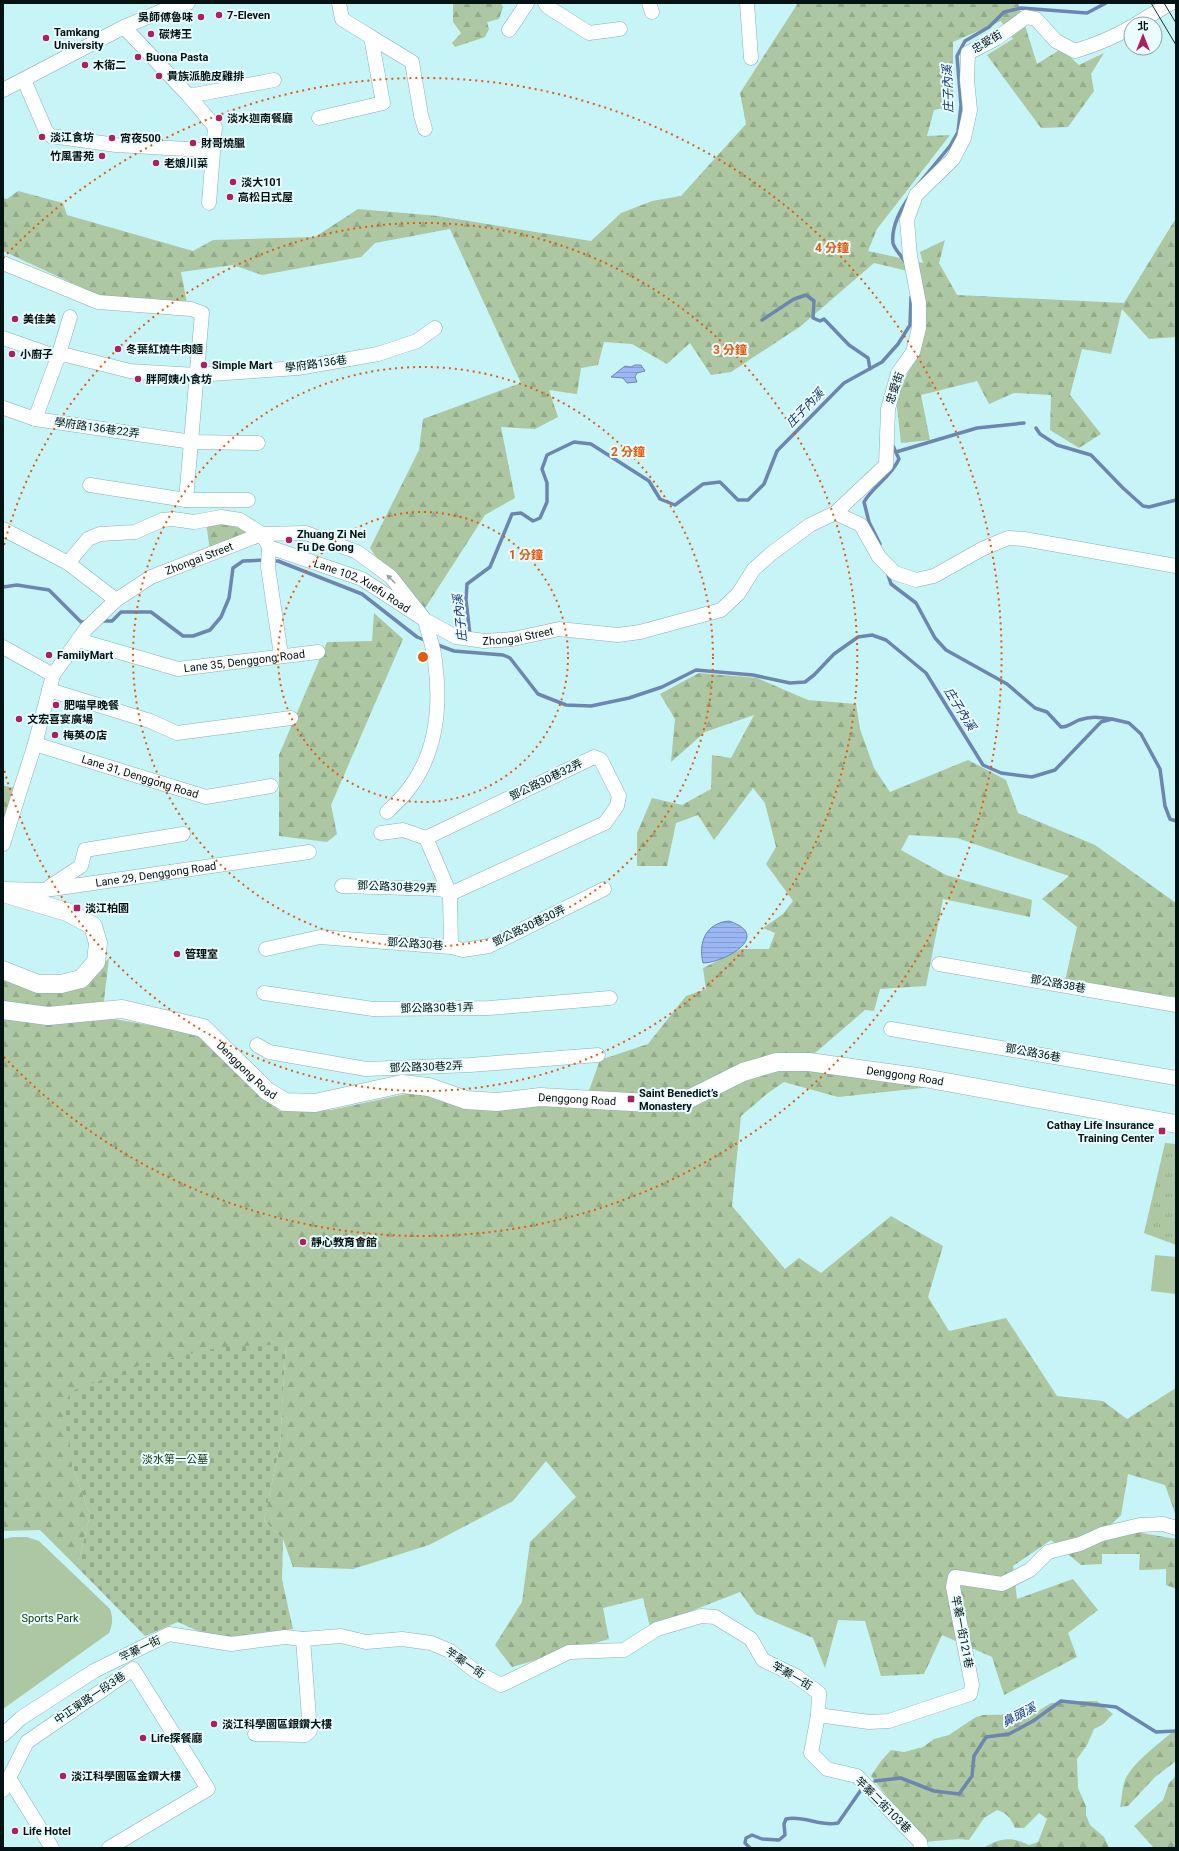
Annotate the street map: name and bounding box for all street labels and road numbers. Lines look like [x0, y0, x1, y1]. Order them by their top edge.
street label: 忠愛街 [970, 28, 1004, 56]
street label: 學府路136巷 [284, 353, 348, 375]
street label: 忠愛街 [883, 370, 907, 406]
street label: 學府路136巷22弄 [54, 416, 140, 440]
street label: Zhongai Street [163, 539, 235, 577]
street label: Lane 102, Xuefu Road [312, 556, 413, 615]
street label: Zhongai Street [482, 624, 555, 648]
street label: Lane 35, Denggong Road [183, 647, 306, 675]
street label: Lane 31, Denggong Road [80, 752, 200, 801]
street label: 鄧公路30巷32弄 [507, 757, 585, 803]
street label: Lane 29, Denggong Road [95, 859, 217, 889]
street label: 鄧公路30巷29弄 [357, 879, 437, 895]
street label: 鄧公路30巷30弄 [490, 903, 568, 949]
street label: 鄧公路30巷 [386, 936, 444, 952]
street label: 鄧公路38巷 [1029, 973, 1087, 995]
street label: 鄧公路30巷1弄 [400, 1001, 474, 1015]
street label: Denggong Road [214, 1039, 279, 1102]
street label: 鄧公路36巷 [1004, 1042, 1062, 1064]
street label: 鄧公路30巷2弄 [389, 1059, 463, 1075]
street label: Denggong Road [866, 1064, 945, 1088]
street label: Denggong Road [538, 1090, 617, 1108]
street label: 竿蓁一街121巷 [949, 1595, 975, 1669]
street label: 竿蓁一街 [117, 1634, 163, 1664]
street label: 竿蓁一街 [443, 1645, 487, 1681]
street label: 竿蓁一街 [770, 1659, 814, 1693]
street label: 中正東路一段3巷 [52, 1669, 128, 1727]
street label: 竿蓁二街103巷 [852, 1774, 914, 1836]

